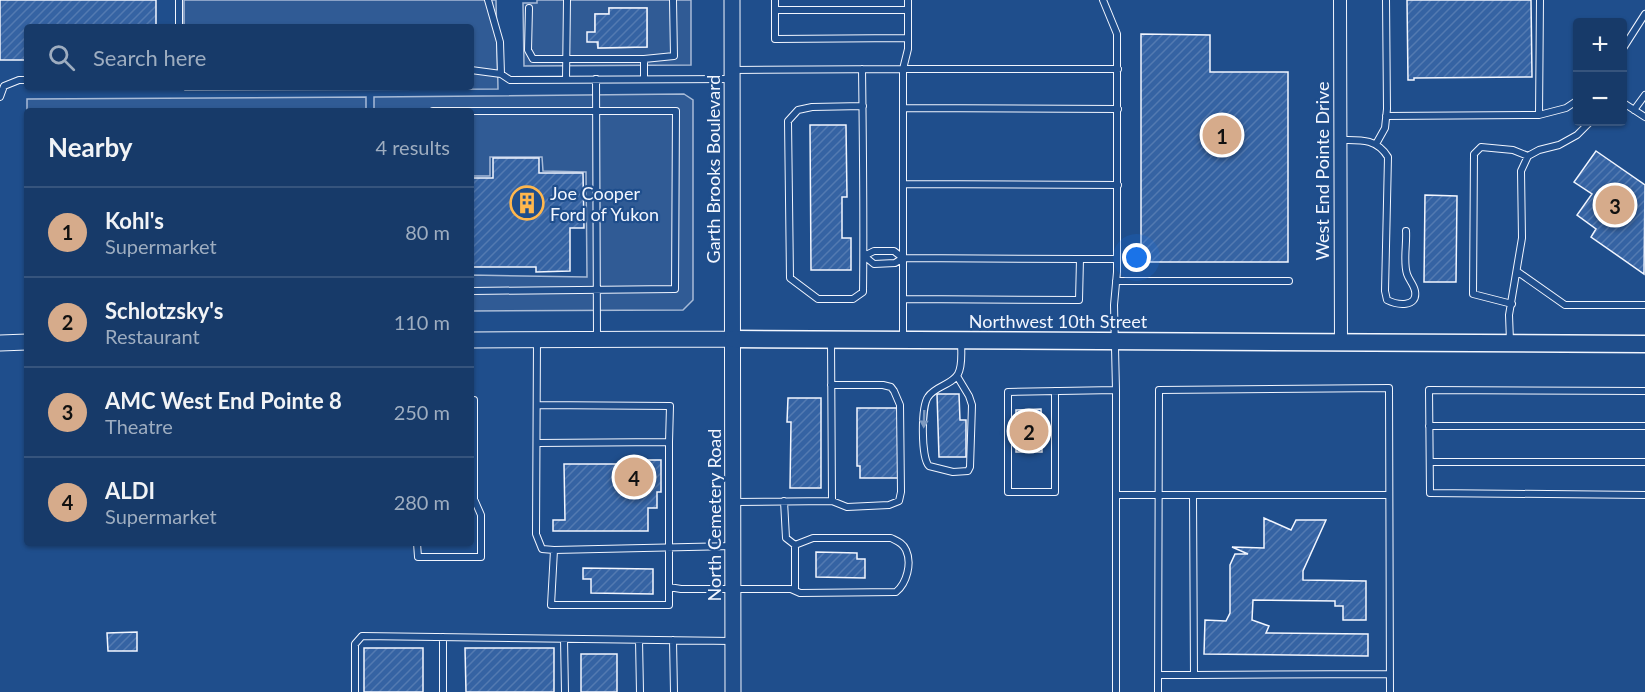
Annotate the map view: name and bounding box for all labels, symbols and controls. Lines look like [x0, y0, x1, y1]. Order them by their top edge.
map controls [1573, 18, 1627, 126]
button: + [1573, 18, 1627, 72]
search box [24, 24, 474, 90]
icon: search [45, 41, 78, 74]
text: Search here [93, 44, 206, 71]
button: − [1573, 72, 1627, 126]
street label: Garth Brooks Boulevard [702, 75, 724, 263]
street label: West End Pointe Drive [1311, 81, 1333, 261]
pin: 1 [1202, 112, 1242, 158]
text: Nearby [48, 131, 133, 163]
text: 4 results [375, 135, 450, 159]
place label: Joe Cooper Ford of Yukon [550, 182, 659, 225]
pin: 3 [1596, 182, 1634, 228]
building icon: Joe Cooper Ford of Yukon [509, 185, 545, 221]
text: Kohl's [105, 207, 164, 234]
text: 1 [62, 220, 73, 244]
text: 80 m [405, 220, 450, 244]
text: Supermarket [105, 234, 217, 258]
your location [1122, 243, 1151, 272]
text: Schlotzsky's [105, 297, 223, 324]
text: 2 [62, 310, 73, 334]
text: 110 m [394, 310, 450, 334]
street label: Northwest 10th Street [969, 310, 1148, 332]
text: Restaurant [105, 324, 200, 348]
text: AMC West End Pointe 8 [105, 387, 342, 414]
text: 3 [62, 400, 73, 424]
text: 250 m [394, 400, 450, 424]
pin: 2 [1010, 408, 1048, 454]
one-way arrow [920, 409, 929, 428]
text: Theatre [105, 414, 173, 438]
street label: North Cemetery Road [703, 429, 725, 601]
pin: 4 [614, 454, 654, 500]
text: ALDI [105, 477, 155, 504]
text: 4 [62, 490, 73, 514]
text: 280 m [394, 490, 450, 514]
text: Supermarket [105, 504, 217, 528]

